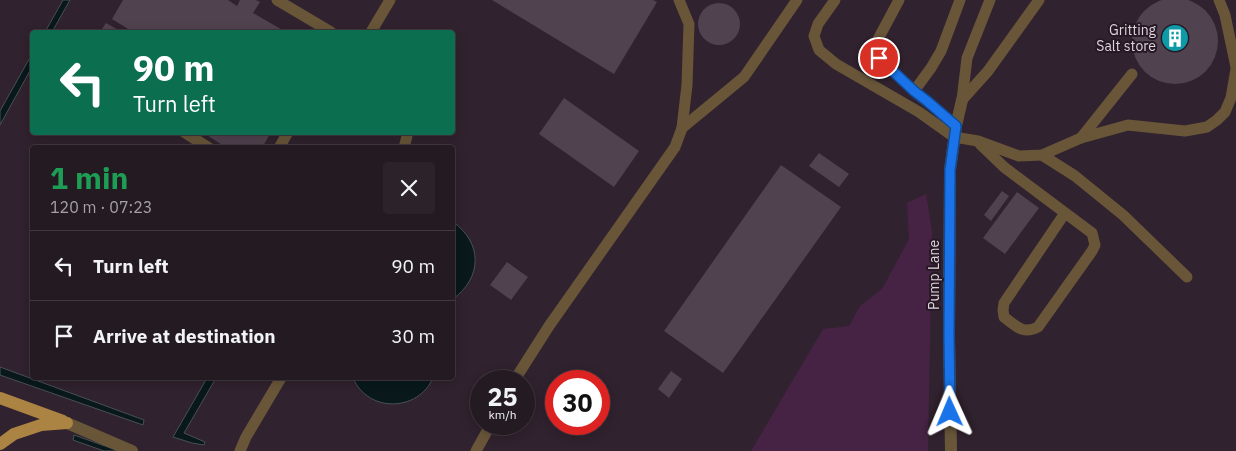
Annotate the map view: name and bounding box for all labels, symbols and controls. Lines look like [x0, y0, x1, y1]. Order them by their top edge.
place label: Gritting Salt store [1096, 21, 1157, 55]
building icon: Gritting Salt store [1160, 23, 1190, 53]
pin [858, 37, 900, 79]
icon: arrive [865, 44, 893, 72]
text: 90 m [133, 45, 215, 91]
icon: left [50, 50, 115, 115]
text: Turn left [133, 89, 216, 118]
text: 1 min [50, 158, 128, 197]
button: close [383, 162, 435, 214]
text: 120 m · 07:23 [50, 197, 152, 217]
street label: Pump Lane [925, 240, 943, 310]
icon: left [50, 252, 78, 280]
text: Turn left [93, 254, 169, 278]
text: 90 m [391, 254, 435, 278]
icon: arrive [50, 322, 78, 350]
text: Arrive at destination [93, 324, 276, 348]
text: 30 m [391, 324, 435, 348]
speed limit sign: 30 [545, 370, 610, 435]
text: 25 [487, 380, 518, 413]
position arrow [923, 385, 975, 437]
text: km/h [488, 407, 517, 422]

